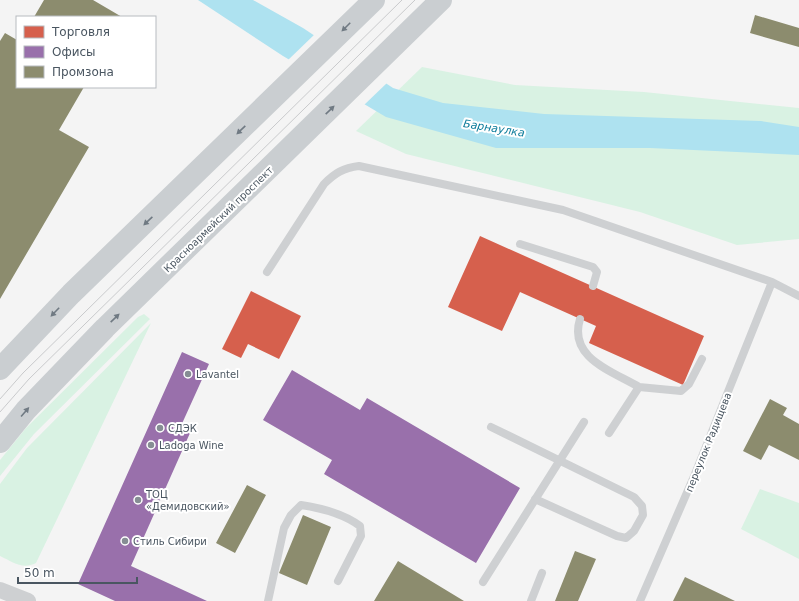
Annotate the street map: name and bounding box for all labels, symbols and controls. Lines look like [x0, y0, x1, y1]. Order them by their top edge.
legend [16, 16, 156, 88]
one-way arrow [341, 22, 351, 32]
text: Торговля [51, 25, 110, 39]
text: Офисы [52, 45, 96, 59]
text: Промзона [52, 65, 114, 79]
one-way arrow [325, 105, 335, 114]
water label: Барнаулка [462, 117, 526, 140]
one-way arrow [236, 125, 246, 135]
street label: Красноармейский проспект [162, 164, 275, 274]
one-way arrow [143, 216, 153, 226]
one-way arrow [50, 307, 60, 317]
one-way arrow [110, 313, 120, 323]
marker: Lavantel [183, 369, 193, 379]
place label: Lavantel [196, 369, 239, 380]
street label: переулок Радищева [684, 391, 733, 493]
one-way arrow [20, 407, 30, 417]
marker: СДЭК [155, 423, 165, 433]
place label: СДЭК [168, 423, 197, 434]
marker: Ladoga Wine [146, 440, 156, 450]
place label: Ladoga Wine [159, 440, 224, 451]
place label: ТОЦ «Демидовский» [145, 489, 230, 512]
marker: ТОЦ «Демидовский» [133, 495, 143, 505]
marker: Стиль Сибири [120, 536, 130, 546]
place label: Стиль Сибири [133, 536, 207, 547]
scale bar [18, 559, 137, 585]
text: 50 m [24, 566, 55, 580]

